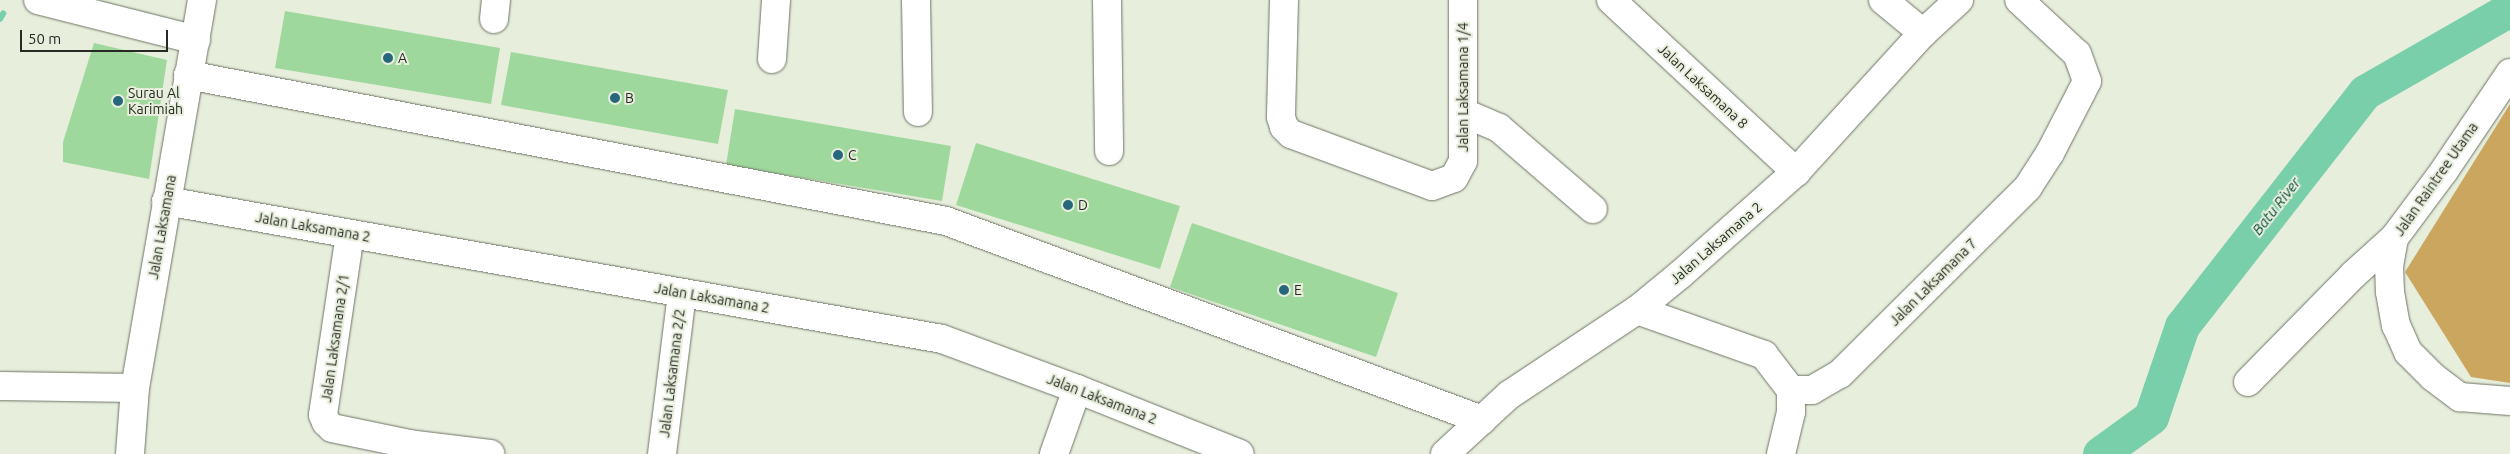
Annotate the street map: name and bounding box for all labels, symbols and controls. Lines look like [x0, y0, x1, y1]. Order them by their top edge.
scale bar [22, 20, 170, 52]
street label: Jalan Laksamana 1/4 [1455, 22, 1471, 152]
text: 50 m [28, 30, 61, 47]
street label: Jalan Laksamana 8 [1655, 40, 1751, 132]
place label: A [398, 50, 407, 66]
marker: A [382, 52, 394, 64]
place label: Surau Al Karimiah [128, 85, 183, 118]
place label: B [625, 90, 634, 106]
marker: B [609, 92, 621, 104]
marker: Surau Al Karimiah [112, 95, 124, 107]
street label: Jalan Raintree Utama [2391, 119, 2481, 239]
place label: C [848, 147, 857, 163]
marker: C [832, 149, 844, 161]
street label: Jalan Laksamana [145, 174, 179, 280]
water label: Batu River [2248, 174, 2304, 238]
place label: D [1078, 197, 1088, 213]
street label: Jalan Laksamana 2 [1667, 198, 1765, 288]
marker: D [1062, 199, 1074, 211]
street label: Jalan Laksamana 2 [254, 209, 372, 245]
street label: Jalan Laksamana 7 [1886, 235, 1980, 329]
street label: Jalan Laksamana 2/1 [318, 273, 352, 403]
street label: Jalan Laksamana 2 [653, 280, 771, 316]
place label: E [1294, 282, 1302, 298]
marker: E [1278, 284, 1290, 296]
street label: Jalan Laksamana 2/2 [656, 308, 688, 438]
street label: Jalan Laksamana 2 [1045, 370, 1159, 428]

